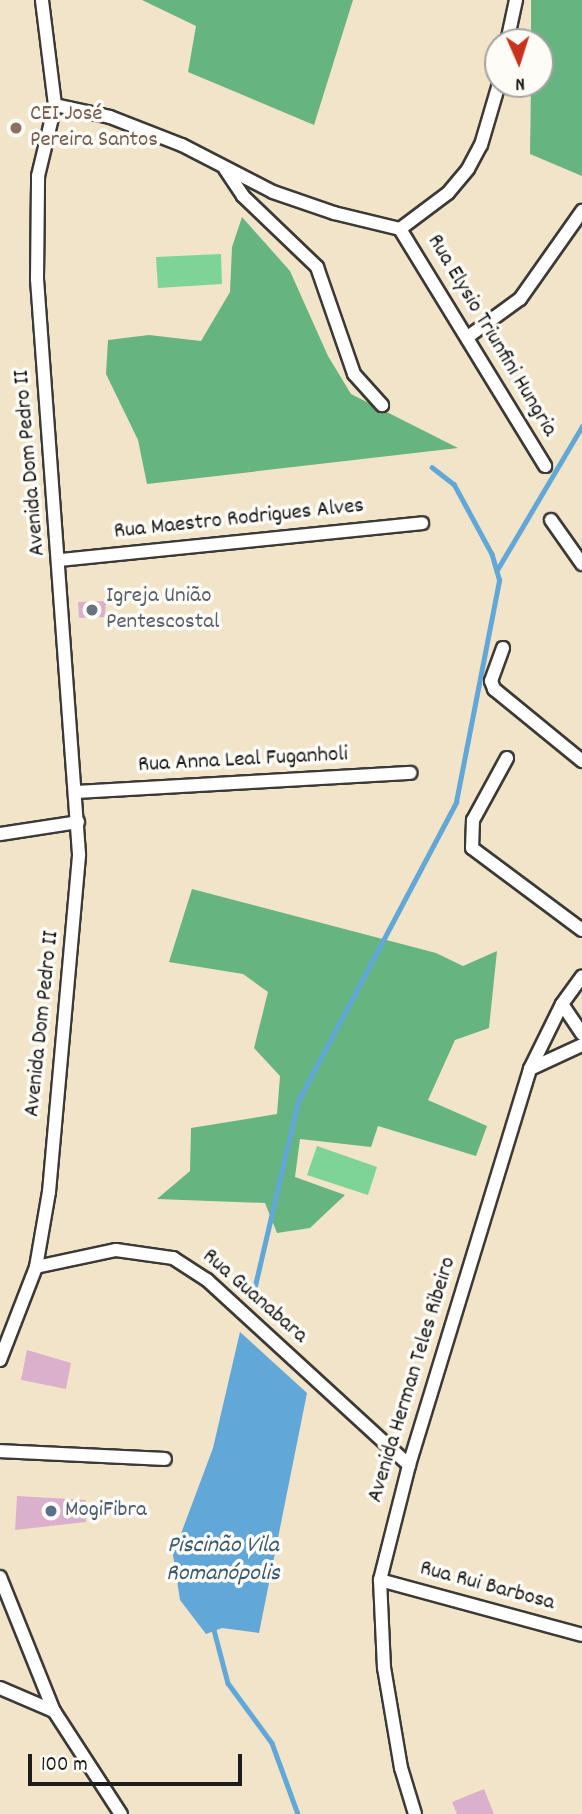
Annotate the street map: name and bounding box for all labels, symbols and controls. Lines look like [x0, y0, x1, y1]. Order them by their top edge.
north arrow [484, 28, 554, 98]
text: N [515, 69, 525, 96]
place label: CEI José Pereira Santos [30, 101, 158, 155]
marker: CEI José Pereira Santos [8, 120, 24, 136]
street label: Rua Elysio Triunfini Hungria [420, 230, 562, 442]
street label: Avenida Dom Pedro II [9, 369, 53, 557]
street label: Rua Maestro Rodrigues Alves [113, 493, 365, 547]
place label: Igreja União Pentescostal [106, 583, 219, 637]
marker: Igreja União Pentescostal [84, 602, 100, 618]
street label: Rua Anna Leal Fuganholi [137, 742, 349, 780]
street label: Avenida Dom Pedro II [20, 930, 66, 1118]
street label: Rua Guanabara [196, 1244, 312, 1350]
street label: Avenida Herman Teles Ribeiro [362, 1254, 464, 1506]
place label: MogiFibra [65, 1497, 147, 1525]
marker: MogiFibra [43, 1503, 59, 1519]
water label: Piscinão Vila Romanópolis [166, 1533, 280, 1589]
street label: Rua Rui Barbosa [416, 1556, 558, 1618]
scale bar [32, 1741, 245, 1785]
text: 100 m [41, 1751, 88, 1781]

